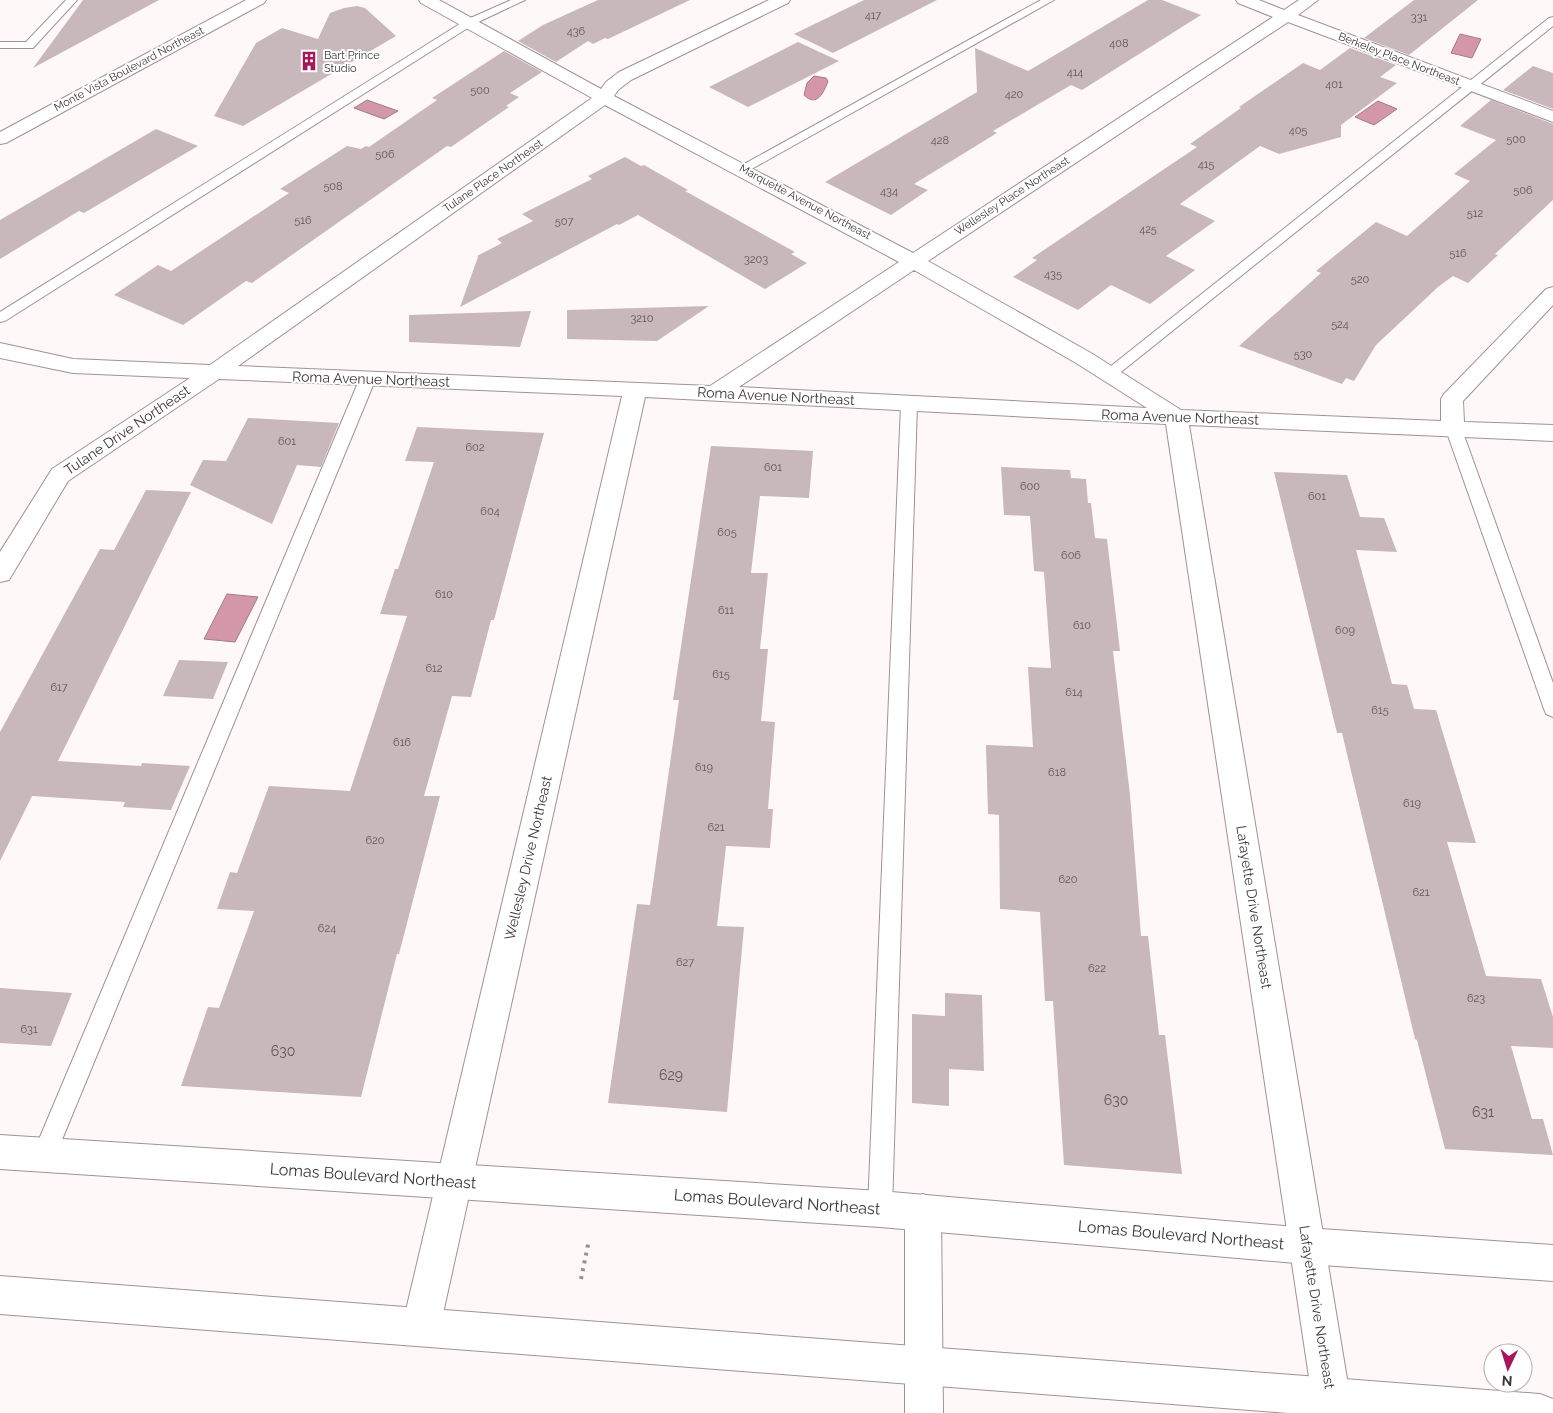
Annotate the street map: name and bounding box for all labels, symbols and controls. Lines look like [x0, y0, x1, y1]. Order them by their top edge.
house number: 417 [865, 9, 881, 22]
house number: 331 [1411, 11, 1428, 24]
street label: Monte Vista Boulevard Northeast [52, 24, 206, 114]
house number: 436 [567, 25, 586, 38]
street label: Berkeley Place Northeast [1337, 30, 1462, 88]
house number: 408 [1109, 37, 1129, 50]
place label: Bart Prince Studio [324, 49, 380, 75]
building icon: Bart Prince Studio [298, 50, 320, 72]
house number: 414 [1067, 66, 1083, 79]
house number: 401 [1325, 78, 1343, 91]
house number: 500 [470, 84, 490, 97]
house number: 420 [1005, 88, 1023, 101]
house number: 405 [1289, 124, 1307, 137]
house number: 500 [1506, 133, 1526, 146]
house number: 428 [931, 134, 949, 147]
street label: Tulane Place Northeast [441, 137, 545, 215]
house number: 506 [375, 148, 395, 161]
street label: Wellesley Place Northeast [952, 154, 1072, 238]
house number: 415 [1198, 158, 1214, 171]
street label: Marquette Avenue Northeast [737, 162, 873, 242]
house number: 508 [323, 180, 343, 193]
house number: 506 [1513, 184, 1533, 197]
house number: 434 [880, 185, 898, 198]
house number: 512 [1467, 207, 1483, 220]
house number: 516 [294, 214, 312, 227]
house number: 507 [555, 215, 573, 228]
house number: 425 [1139, 223, 1157, 236]
house number: 516 [1449, 247, 1467, 260]
house number: 3203 [744, 253, 768, 266]
house number: 435 [1044, 268, 1062, 281]
house number: 520 [1351, 273, 1369, 286]
house number: 3210 [630, 312, 654, 325]
house number: 524 [1331, 318, 1349, 331]
house number: 530 [1294, 348, 1313, 361]
street label: Roma Avenue Northeast [292, 368, 450, 390]
street label: Tulane Drive Northeast [61, 382, 193, 478]
street label: Roma Avenue Northeast [697, 384, 855, 408]
street label: Roma Avenue Northeast [1101, 406, 1259, 428]
house number: 601 [278, 435, 296, 448]
house number: 602 [465, 441, 485, 454]
house number: 601 [764, 461, 782, 474]
house number: 600 [1020, 480, 1040, 493]
house number: 601 [1308, 490, 1326, 503]
house number: 604 [480, 505, 500, 518]
house number: 605 [717, 526, 737, 539]
house number: 606 [1061, 549, 1081, 562]
house number: 610 [435, 588, 453, 601]
house number: 611 [718, 604, 734, 617]
house number: 610 [1073, 619, 1091, 632]
house number: 609 [1335, 624, 1355, 637]
house number: 612 [425, 662, 443, 675]
house number: 615 [712, 668, 730, 681]
house number: 617 [50, 681, 68, 694]
house number: 614 [1065, 686, 1083, 699]
house number: 615 [1371, 704, 1389, 717]
house number: 616 [393, 736, 411, 749]
house number: 619 [695, 761, 713, 774]
house number: 618 [1048, 766, 1066, 779]
street label: Wellesley Drive Northeast [501, 774, 555, 942]
house number: 619 [1403, 797, 1421, 810]
house number: 621 [707, 821, 725, 834]
street label: Lafayette Drive Northeast [1233, 824, 1275, 990]
house number: 620 [365, 834, 385, 847]
house number: 620 [1058, 873, 1078, 886]
house number: 621 [1412, 886, 1430, 899]
house number: 624 [318, 922, 336, 935]
house number: 627 [676, 956, 694, 969]
house number: 622 [1088, 962, 1106, 975]
house number: 623 [1467, 992, 1485, 1005]
house number: 631 [20, 1023, 38, 1036]
house number: 630 [271, 1043, 295, 1059]
house number: 629 [659, 1067, 683, 1083]
house number: 630 [1104, 1092, 1128, 1108]
house number: 631 [1472, 1104, 1494, 1120]
street label: Lomas Boulevard Northeast [269, 1159, 477, 1193]
street label: Lomas Boulevard Northeast [673, 1185, 881, 1219]
street label: Lomas Boulevard Northeast [1077, 1217, 1285, 1254]
street label: Lafayette Drive Northeast [1296, 1224, 1338, 1390]
north arrow [1483, 1343, 1533, 1393]
text: N [1501, 1373, 1513, 1389]

